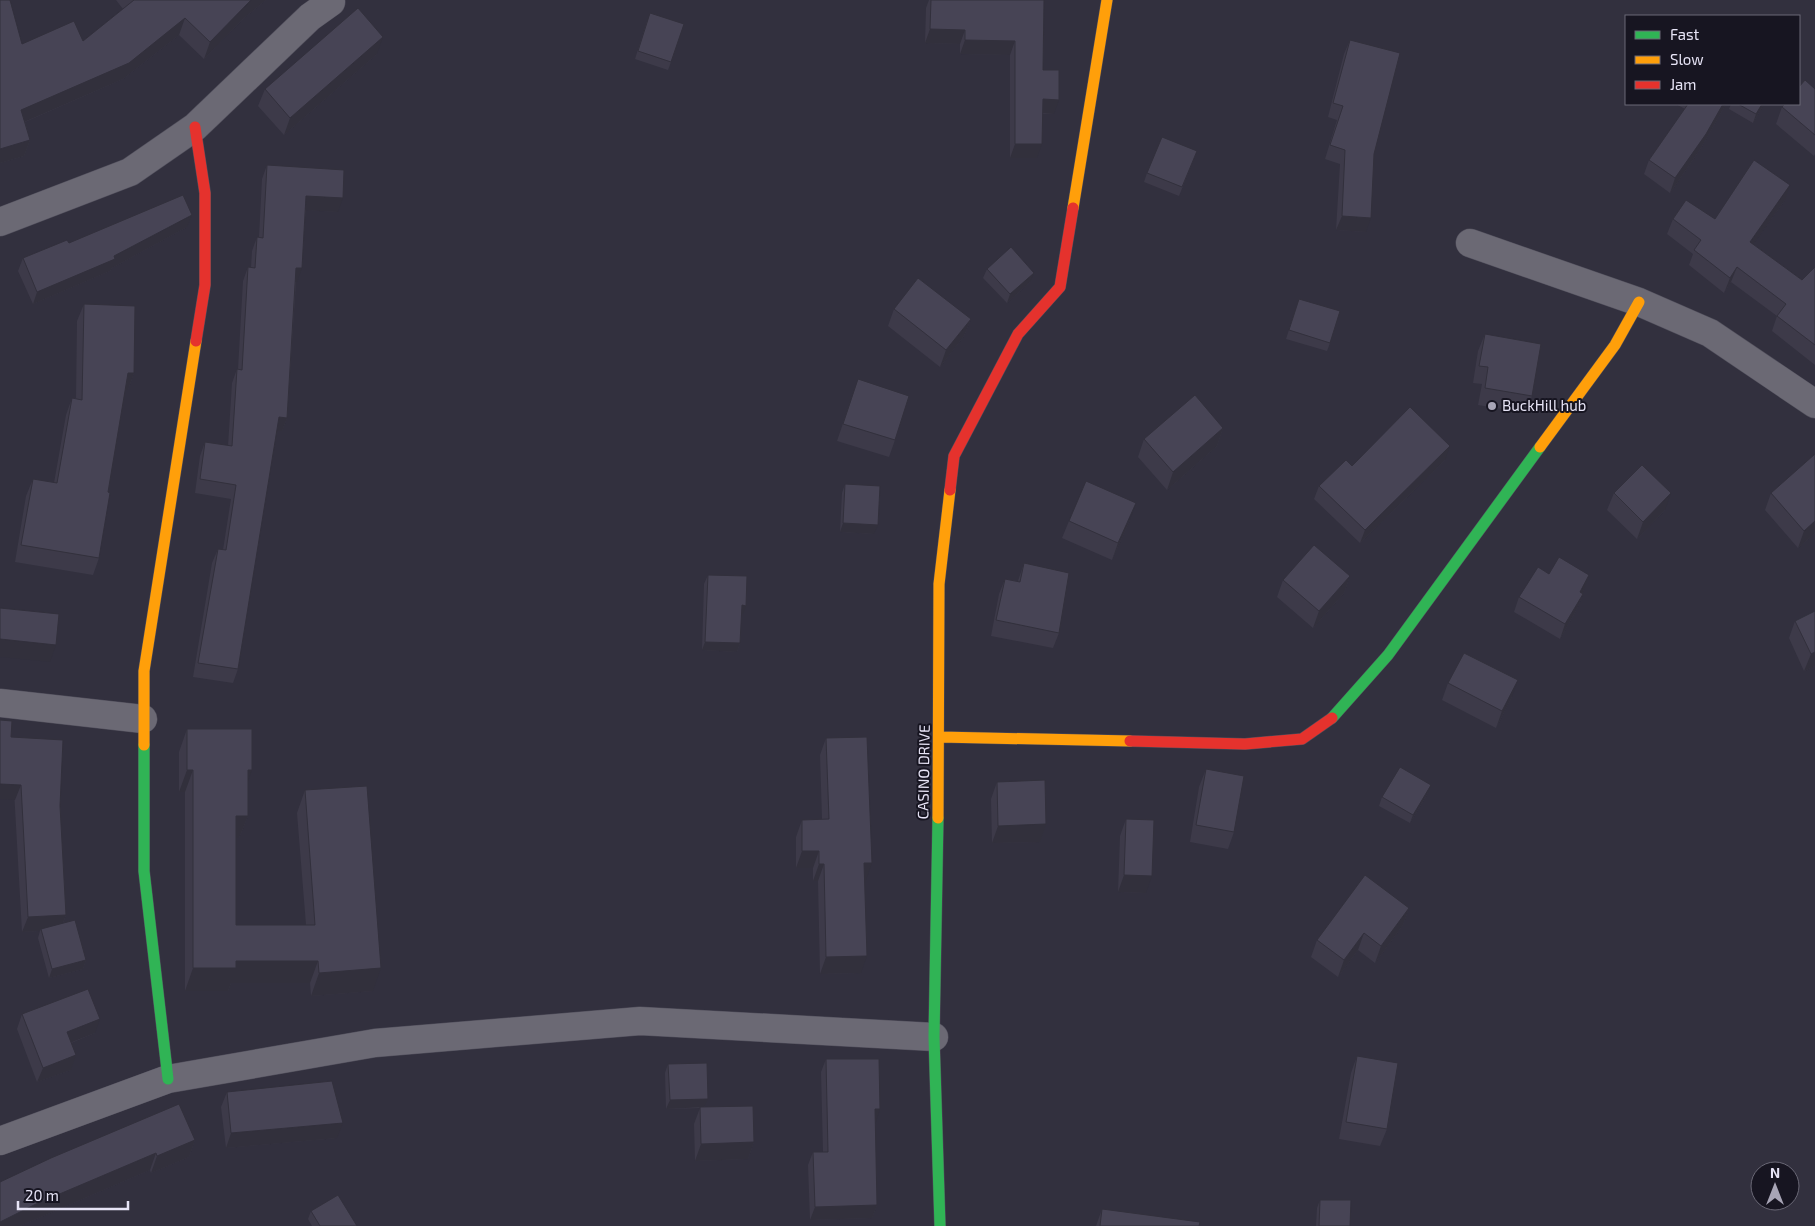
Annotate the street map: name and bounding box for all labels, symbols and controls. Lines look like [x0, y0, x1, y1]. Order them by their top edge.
legend [1625, 15, 1800, 105]
text: Fast [1670, 25, 1700, 43]
text: Slow [1670, 50, 1704, 68]
text: Jam [1670, 75, 1696, 93]
place label: BuckHill hub [1502, 396, 1586, 414]
marker: BuckHill hub [1486, 400, 1498, 412]
street label: CASINO DRIVE [913, 724, 933, 820]
north arrow [1750, 1161, 1800, 1211]
text: N [1770, 1164, 1780, 1181]
scale bar [18, 1178, 128, 1210]
text: 20 m [25, 1186, 59, 1204]

